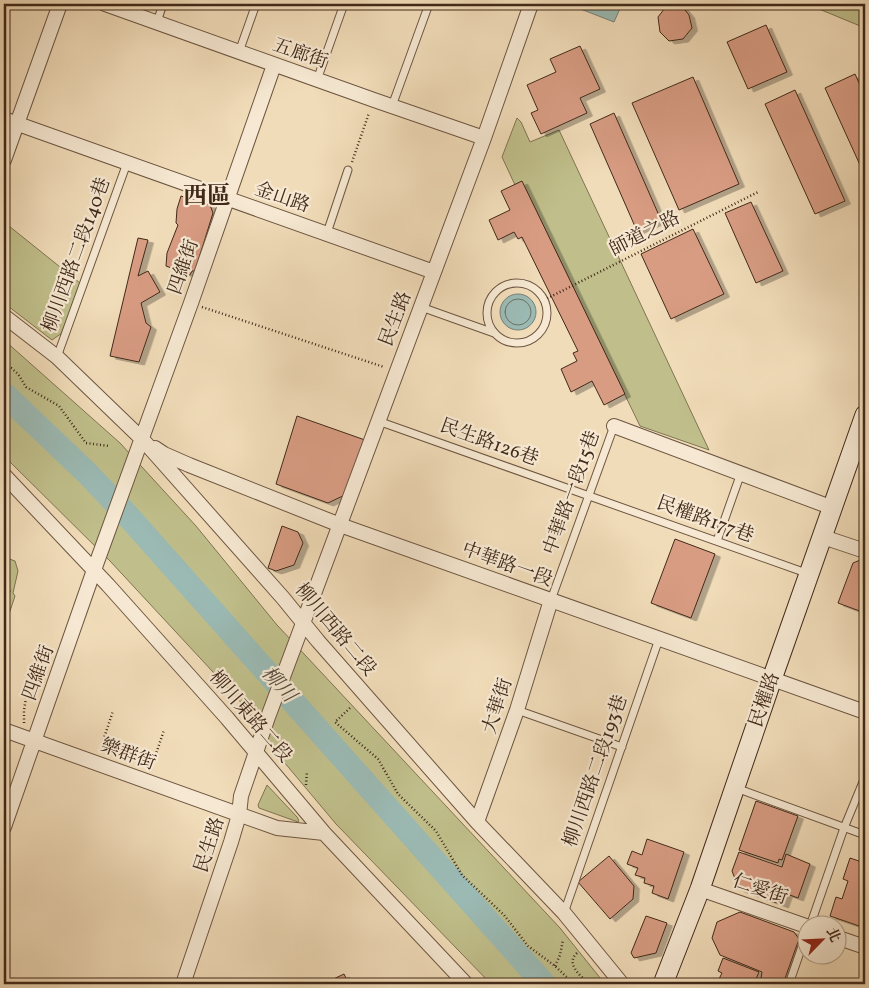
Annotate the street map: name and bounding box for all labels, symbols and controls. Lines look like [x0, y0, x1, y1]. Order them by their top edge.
street label: 五廊街 [269, 32, 331, 76]
street label: 柳川西路二段140巷 [37, 174, 117, 336]
street label: 金山路 [251, 176, 313, 220]
district label: 西區 [183, 180, 231, 214]
street label: 師道之路 [605, 205, 685, 263]
street label: 四維街 [162, 236, 206, 298]
street label: 民生路 [374, 288, 418, 350]
street label: 民生路126巷 [436, 413, 542, 473]
street label: 中華路一段15巷 [537, 427, 607, 559]
street label: 民權路177巷 [653, 490, 757, 550]
street label: 中華路一段 [458, 537, 556, 593]
street label: 柳川西路二段 [288, 578, 382, 682]
street label: 四維街 [17, 642, 61, 704]
water label: 柳川 [254, 661, 303, 711]
street label: 柳川東路二段 [203, 665, 297, 769]
street label: 民權路 [743, 669, 787, 731]
street label: 大華街 [477, 675, 519, 737]
street label: 柳川西路二段193巷 [558, 691, 634, 851]
street label: 樂群街 [97, 733, 159, 777]
street label: 民生路 [189, 814, 231, 876]
street label: 仁愛街 [729, 868, 791, 912]
north arrow [796, 916, 846, 966]
text: 北 [821, 925, 844, 946]

